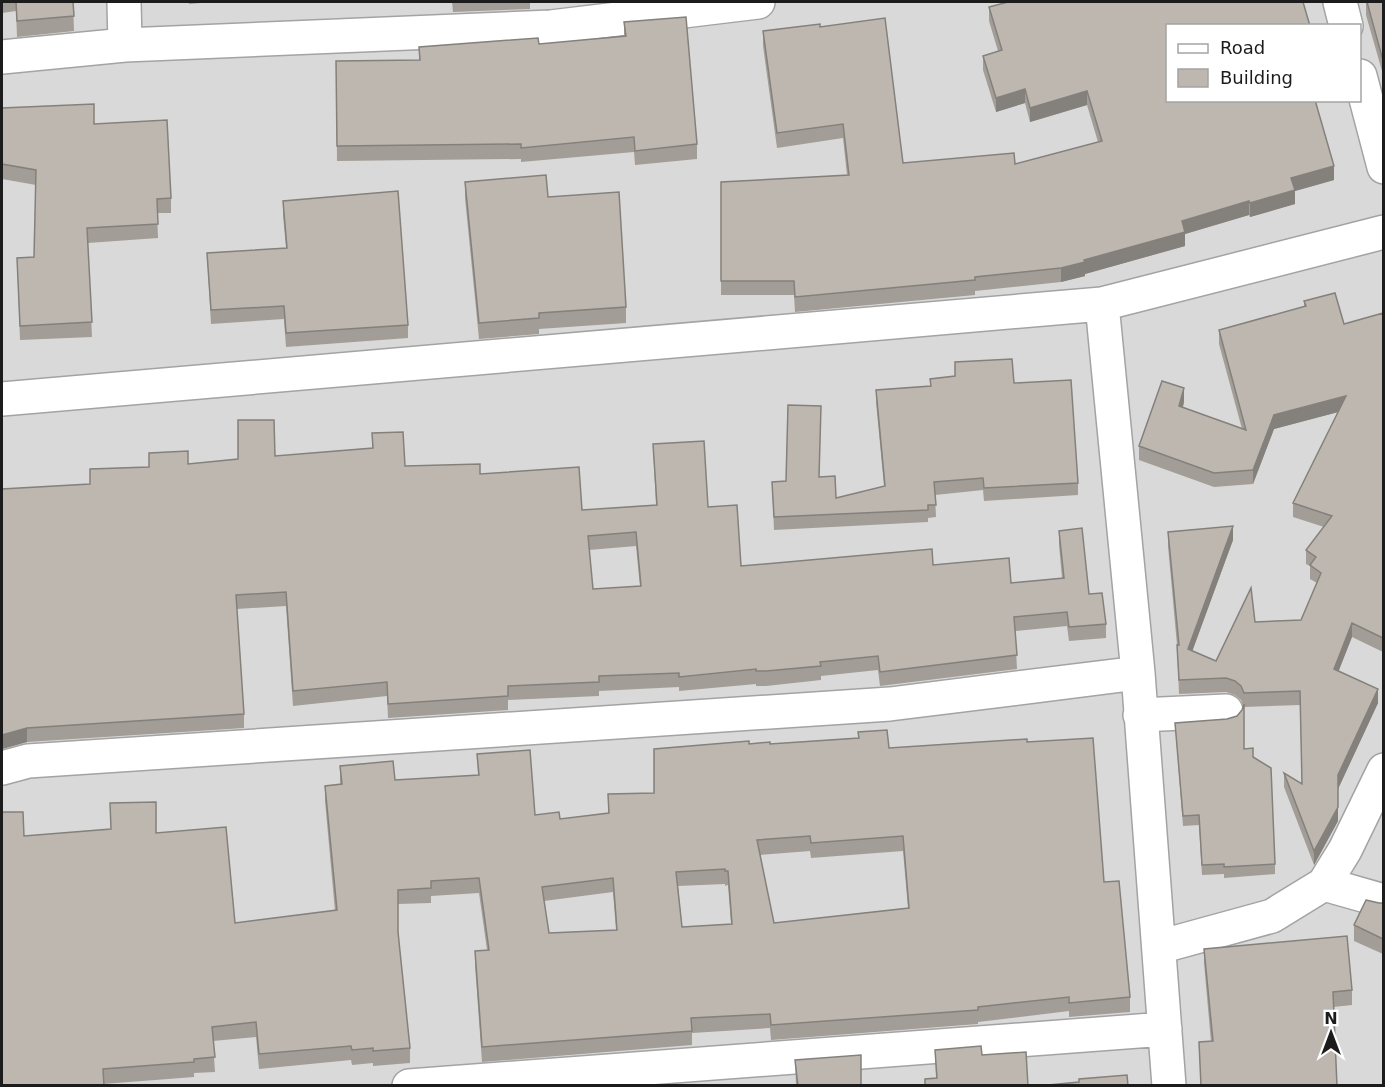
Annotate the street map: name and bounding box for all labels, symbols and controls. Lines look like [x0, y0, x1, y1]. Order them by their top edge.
legend [1166, 24, 1361, 102]
text: Road [1220, 37, 1265, 58]
text: Building [1220, 67, 1293, 88]
north arrow [1301, 1003, 1361, 1063]
text: N [1324, 1009, 1338, 1028]

